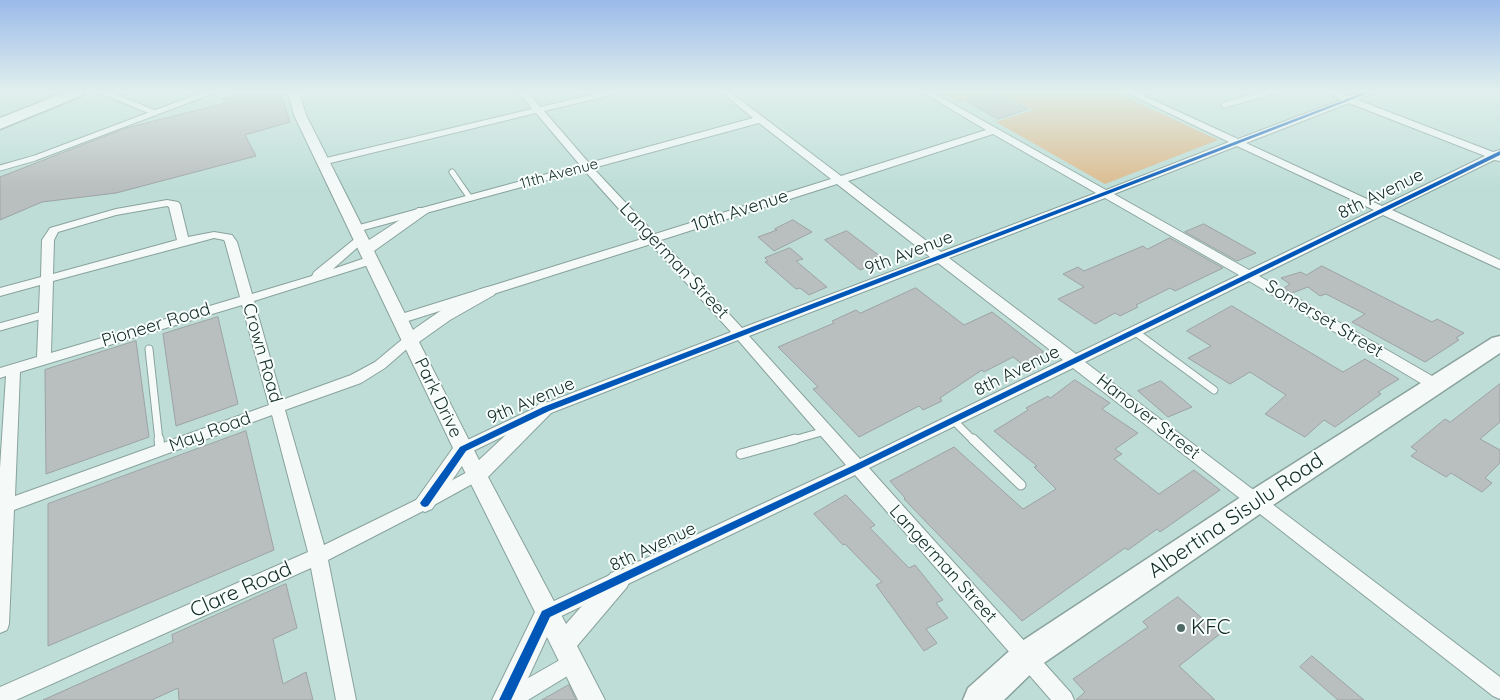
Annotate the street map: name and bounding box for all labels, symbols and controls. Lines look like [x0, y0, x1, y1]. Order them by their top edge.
street label: 11th Avenue [518, 155, 600, 193]
street label: 8th Avenue [1335, 164, 1427, 224]
street label: 10th Avenue [689, 185, 791, 237]
street label: Langerman Street [615, 199, 733, 323]
street label: 9th Avenue [862, 226, 956, 280]
street label: Somerset Street [1261, 275, 1387, 363]
street label: Pioneer Road [99, 298, 213, 352]
street label: Crown Road [237, 301, 287, 405]
street label: 8th Avenue [971, 341, 1063, 401]
street label: Park Drive [409, 354, 467, 442]
street label: Hanover Street [1092, 370, 1204, 464]
street label: 9th Avenue [484, 373, 578, 429]
street label: May Road [166, 407, 254, 457]
street label: Albertina Sisulu Road [1144, 448, 1328, 584]
street label: Langerman Street [885, 501, 1001, 627]
street label: 8th Avenue [607, 518, 699, 576]
street label: Clare Road [186, 556, 296, 624]
place label: KFC [1191, 615, 1231, 641]
marker: KFC [1175, 622, 1187, 634]

